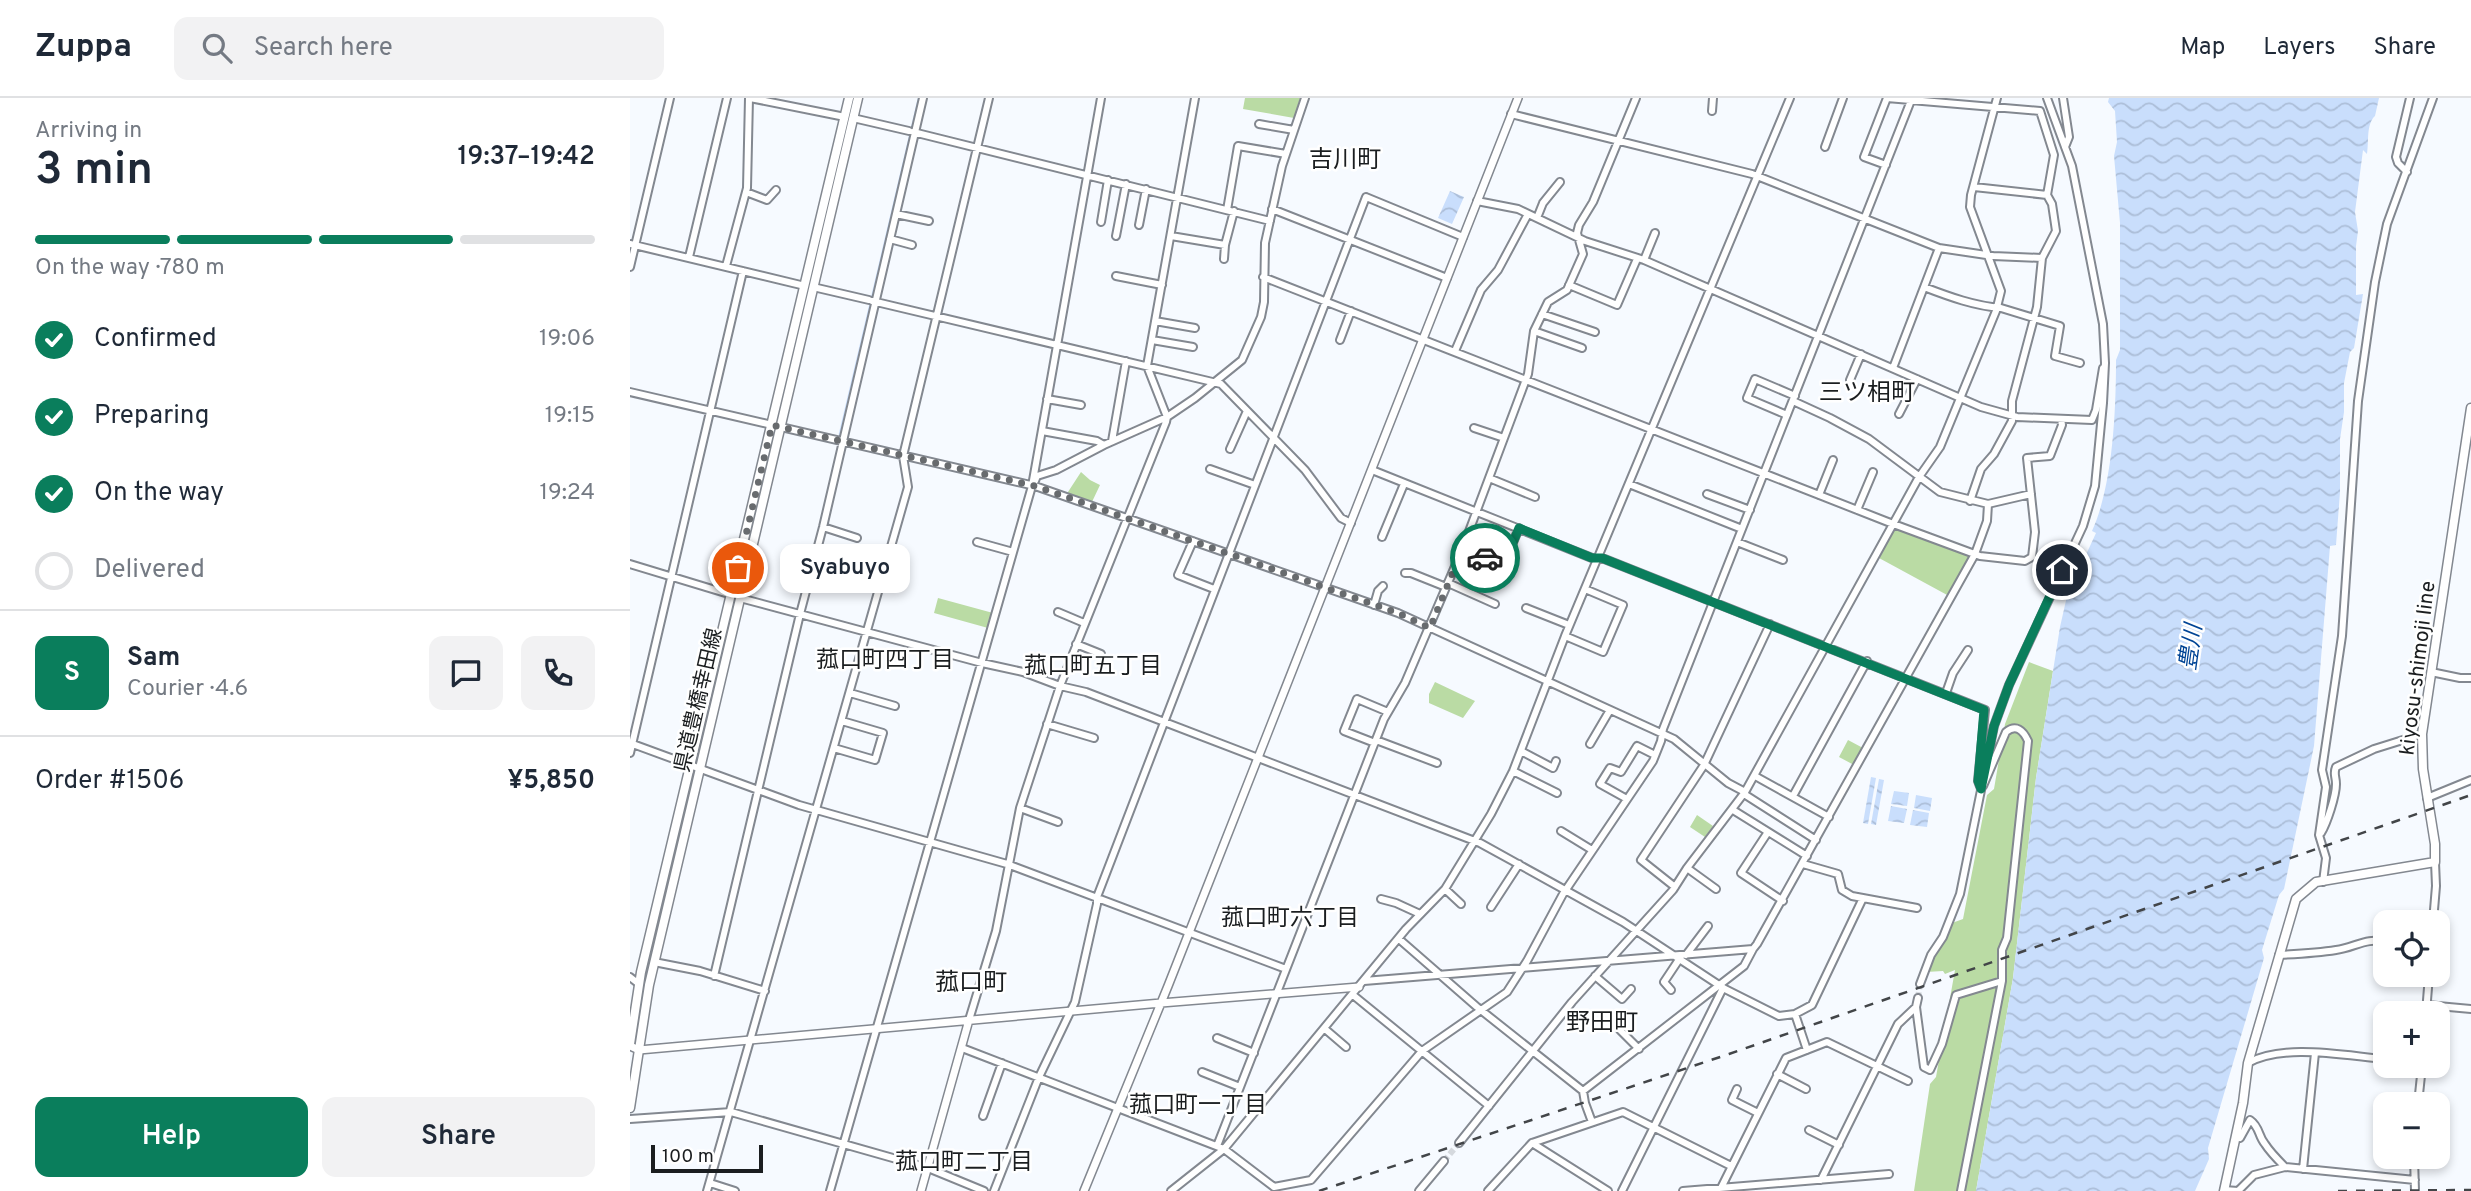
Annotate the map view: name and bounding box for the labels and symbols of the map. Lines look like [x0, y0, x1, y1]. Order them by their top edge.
district label: 吉川町 [1309, 146, 1381, 176]
district label: 三ツ相町 [1819, 379, 1915, 409]
courier [1450, 523, 1520, 593]
pin [708, 538, 768, 598]
pin [2032, 540, 2092, 600]
callout: Syabuyo [780, 544, 910, 592]
street label: kiyosu-shimoji line [2394, 579, 2443, 757]
water label: 豊川 [2175, 620, 2210, 672]
street label: 県道豊橋幸田線 [670, 626, 729, 775]
district label: 菰口町四丁目 [816, 647, 954, 676]
district label: 菰口町五丁目 [1024, 653, 1162, 682]
district label: 菰口町六丁目 [1221, 905, 1359, 934]
district label: 菰口町 [935, 969, 1007, 999]
district label: 野田町 [1566, 1009, 1638, 1039]
district label: 菰口町一丁目 [1129, 1092, 1267, 1121]
scale bar [651, 1142, 763, 1174]
district label: 菰口町二丁目 [895, 1149, 1033, 1178]

